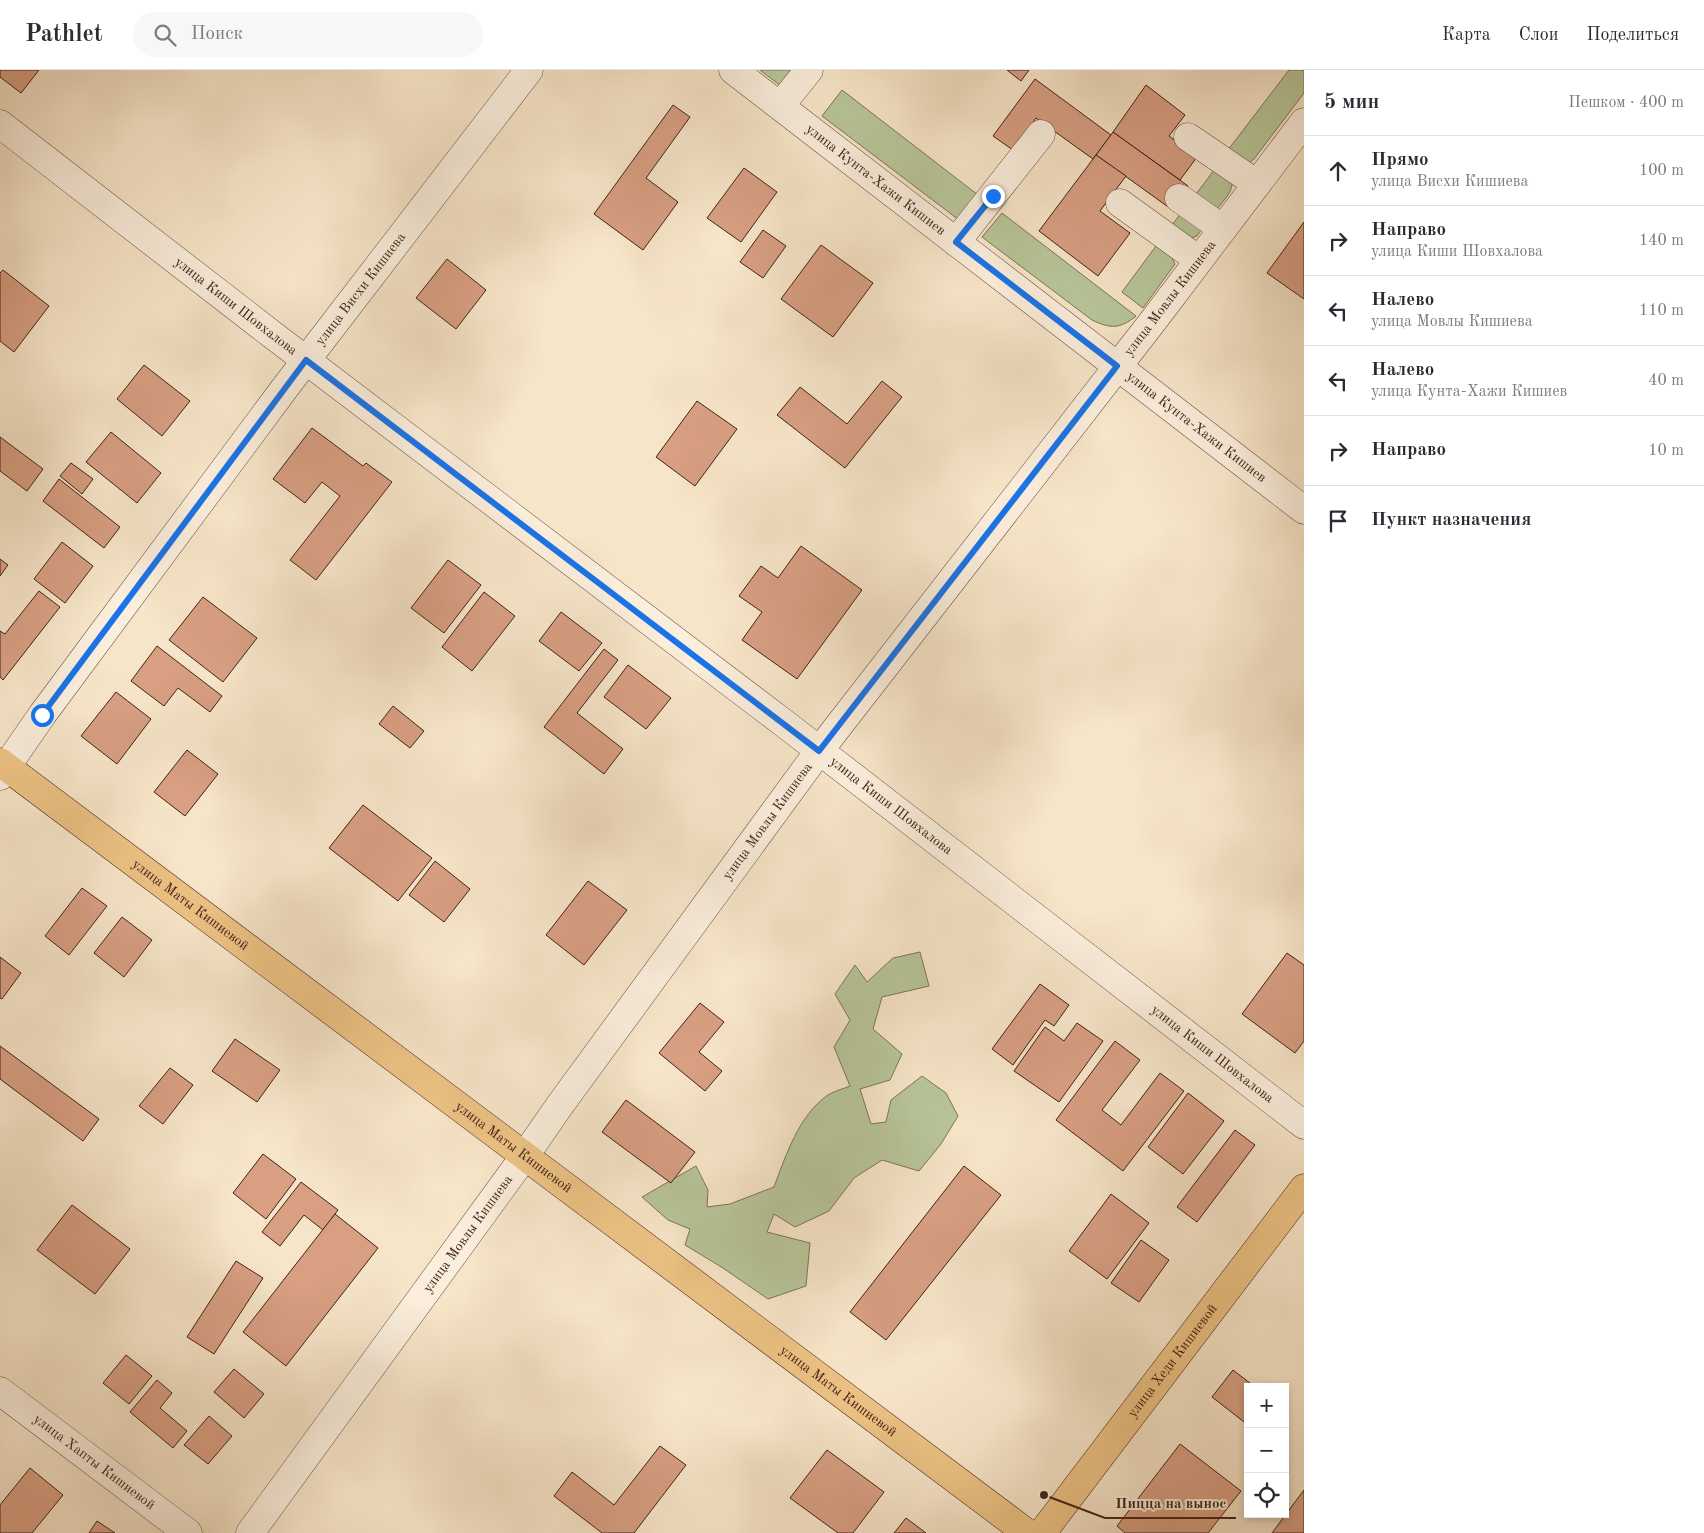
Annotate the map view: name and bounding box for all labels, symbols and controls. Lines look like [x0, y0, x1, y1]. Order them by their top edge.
search box [133, 12, 483, 57]
icon: search [151, 21, 179, 49]
text: Pathlet [25, 23, 103, 47]
text: Поиск [191, 25, 243, 44]
text: Карта [1442, 26, 1491, 44]
text: Слои [1519, 26, 1558, 44]
text: Поделиться [1586, 26, 1679, 44]
text: 5 мин [1324, 92, 1379, 113]
text: Пешком · 400 m [1568, 95, 1684, 111]
street label: улица Кунта-Хажи Кишиев [803, 122, 948, 238]
text: Прямо [1371, 151, 1429, 170]
icon: ahead [1324, 157, 1352, 185]
text: 100 m [1639, 163, 1684, 179]
text: улица Висхи Кишиева [1371, 174, 1528, 190]
route end [982, 185, 1005, 208]
text: Направо [1371, 221, 1446, 240]
icon: right [1324, 227, 1352, 255]
street label: улица Висхи Кишиева [313, 230, 408, 348]
text: 140 m [1639, 233, 1684, 249]
street label: улица Мовлы Кишиева [1121, 238, 1219, 359]
text: улица Киши Шовхалова [1371, 244, 1543, 260]
street label: улица Киши Шовхалова [172, 255, 300, 358]
text: Налево [1371, 291, 1434, 310]
icon: left [1324, 297, 1352, 325]
text: 110 m [1639, 303, 1684, 319]
text: улица Мовлы Кишиева [1371, 314, 1533, 330]
text: Налево [1371, 361, 1434, 380]
icon: left [1324, 367, 1352, 395]
street label: улица Кунта-Хажи Кишиев [1124, 369, 1269, 485]
text: 40 m [1648, 373, 1684, 389]
text: улица Кунта-Хажи Кишиев [1371, 384, 1567, 400]
icon: right [1324, 437, 1352, 465]
text: Направо [1371, 441, 1446, 460]
text: 10 m [1648, 443, 1684, 459]
icon: arrive [1324, 507, 1352, 535]
text: Пункт назначения [1371, 511, 1531, 530]
route start [31, 704, 54, 727]
street label: улица Киши Шовхалова [827, 754, 955, 858]
street label: улица Мовлы Кишиева [720, 760, 815, 883]
street label: улица Маты Кишиевой [129, 857, 251, 953]
street label: улица Киши Шовхалова [1148, 1003, 1276, 1106]
street label: улица Маты Кишиевой [452, 1099, 574, 1196]
street label: улица Мовлы Кишиева [421, 1173, 515, 1295]
street label: улица Хеди Кишиевой [1125, 1302, 1220, 1420]
street label: улица Маты Кишиевой [777, 1343, 899, 1439]
map controls [1244, 1383, 1289, 1518]
button: + [1244, 1383, 1289, 1428]
street label: улица Хапты Кишиевой [31, 1412, 158, 1512]
button: − [1244, 1428, 1289, 1473]
button: locate [1244, 1473, 1289, 1518]
callout: Пицца на вынос [1105, 1488, 1236, 1518]
text: Пицца на вынос [1115, 1497, 1227, 1512]

